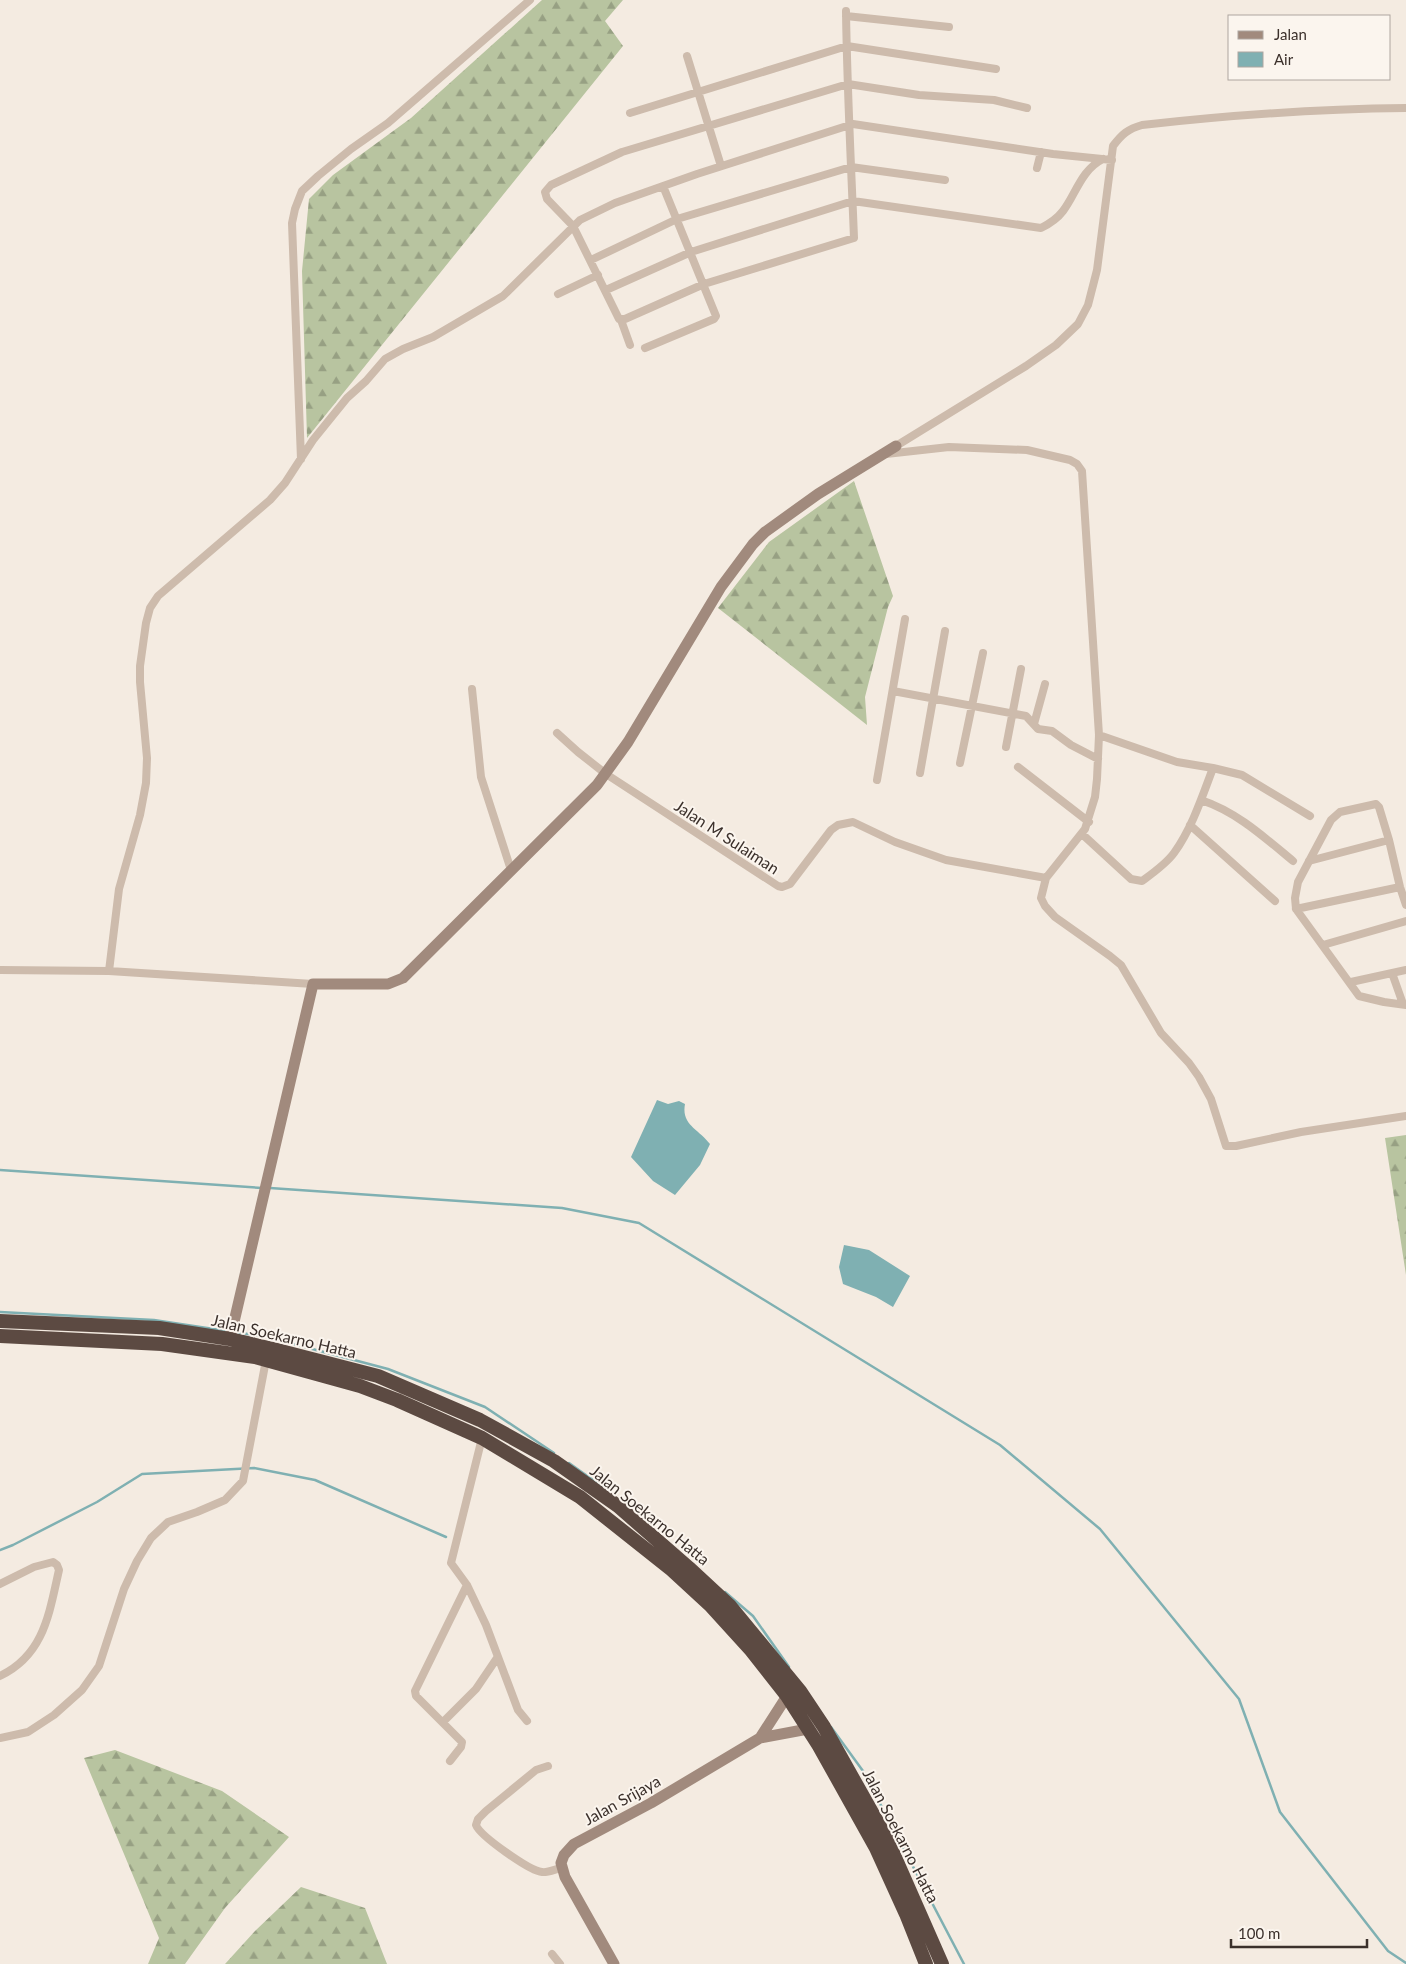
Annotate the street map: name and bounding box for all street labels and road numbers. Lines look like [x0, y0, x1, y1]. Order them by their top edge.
street label: Jalan M Sulaiman [671, 796, 783, 878]
street label: Jalan Soekarno Hatta [210, 1310, 358, 1361]
street label: Jalan Soekarno Hatta [587, 1461, 714, 1569]
street label: Jalan Soekarno Hatta [859, 1766, 944, 1906]
street label: Jalan Srijaya [580, 1771, 664, 1828]

